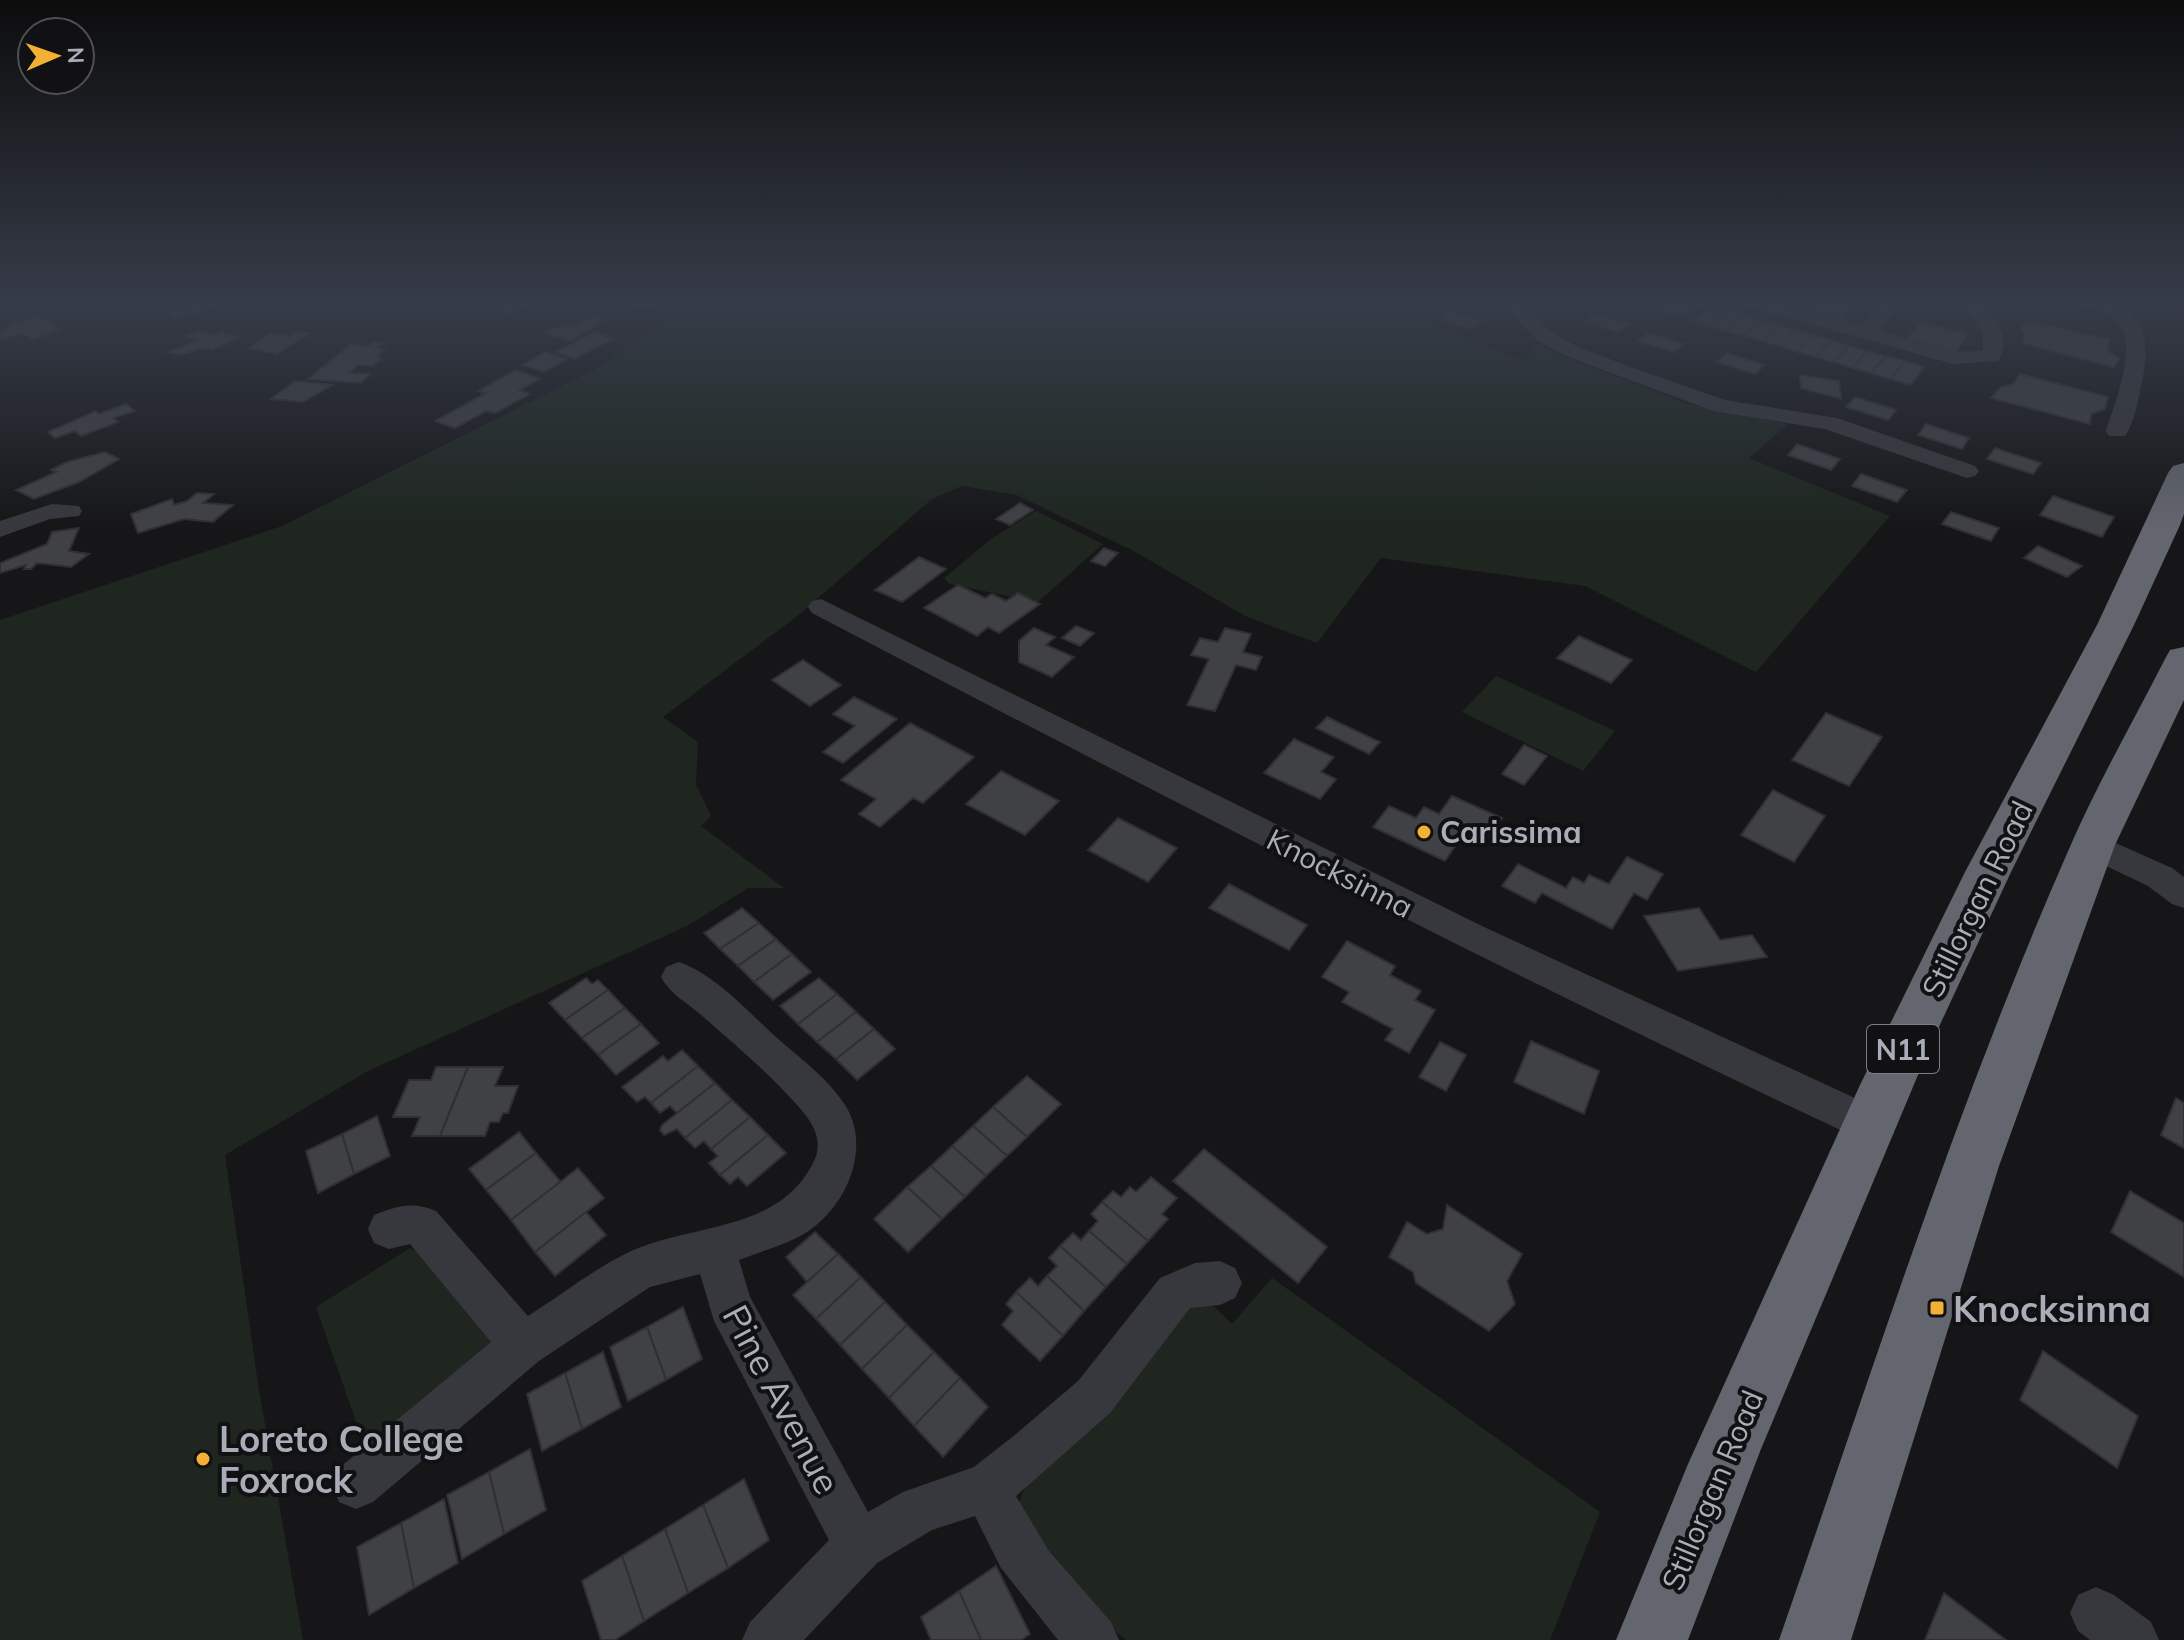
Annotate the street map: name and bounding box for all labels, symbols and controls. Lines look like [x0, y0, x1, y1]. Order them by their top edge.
north arrow [16, 16, 96, 96]
text: N [62, 47, 90, 64]
street label: Stillorgan Road [1913, 795, 2041, 1003]
place label: Carissima [1440, 813, 1582, 851]
street label: Knocksinna [1261, 820, 1419, 926]
marker: Carissima [1415, 823, 1433, 841]
road number: N11 [1867, 1025, 1939, 1073]
place label: Knocksinna [1953, 1286, 2151, 1331]
street label: Pine Avenue [713, 1297, 851, 1501]
marker: Knocksinna [1928, 1299, 1946, 1317]
street label: Stillorgan Road [1653, 1384, 1771, 1596]
place label: Loreto College Foxrock [219, 1416, 464, 1502]
marker: Loreto College Foxrock [194, 1450, 212, 1468]

